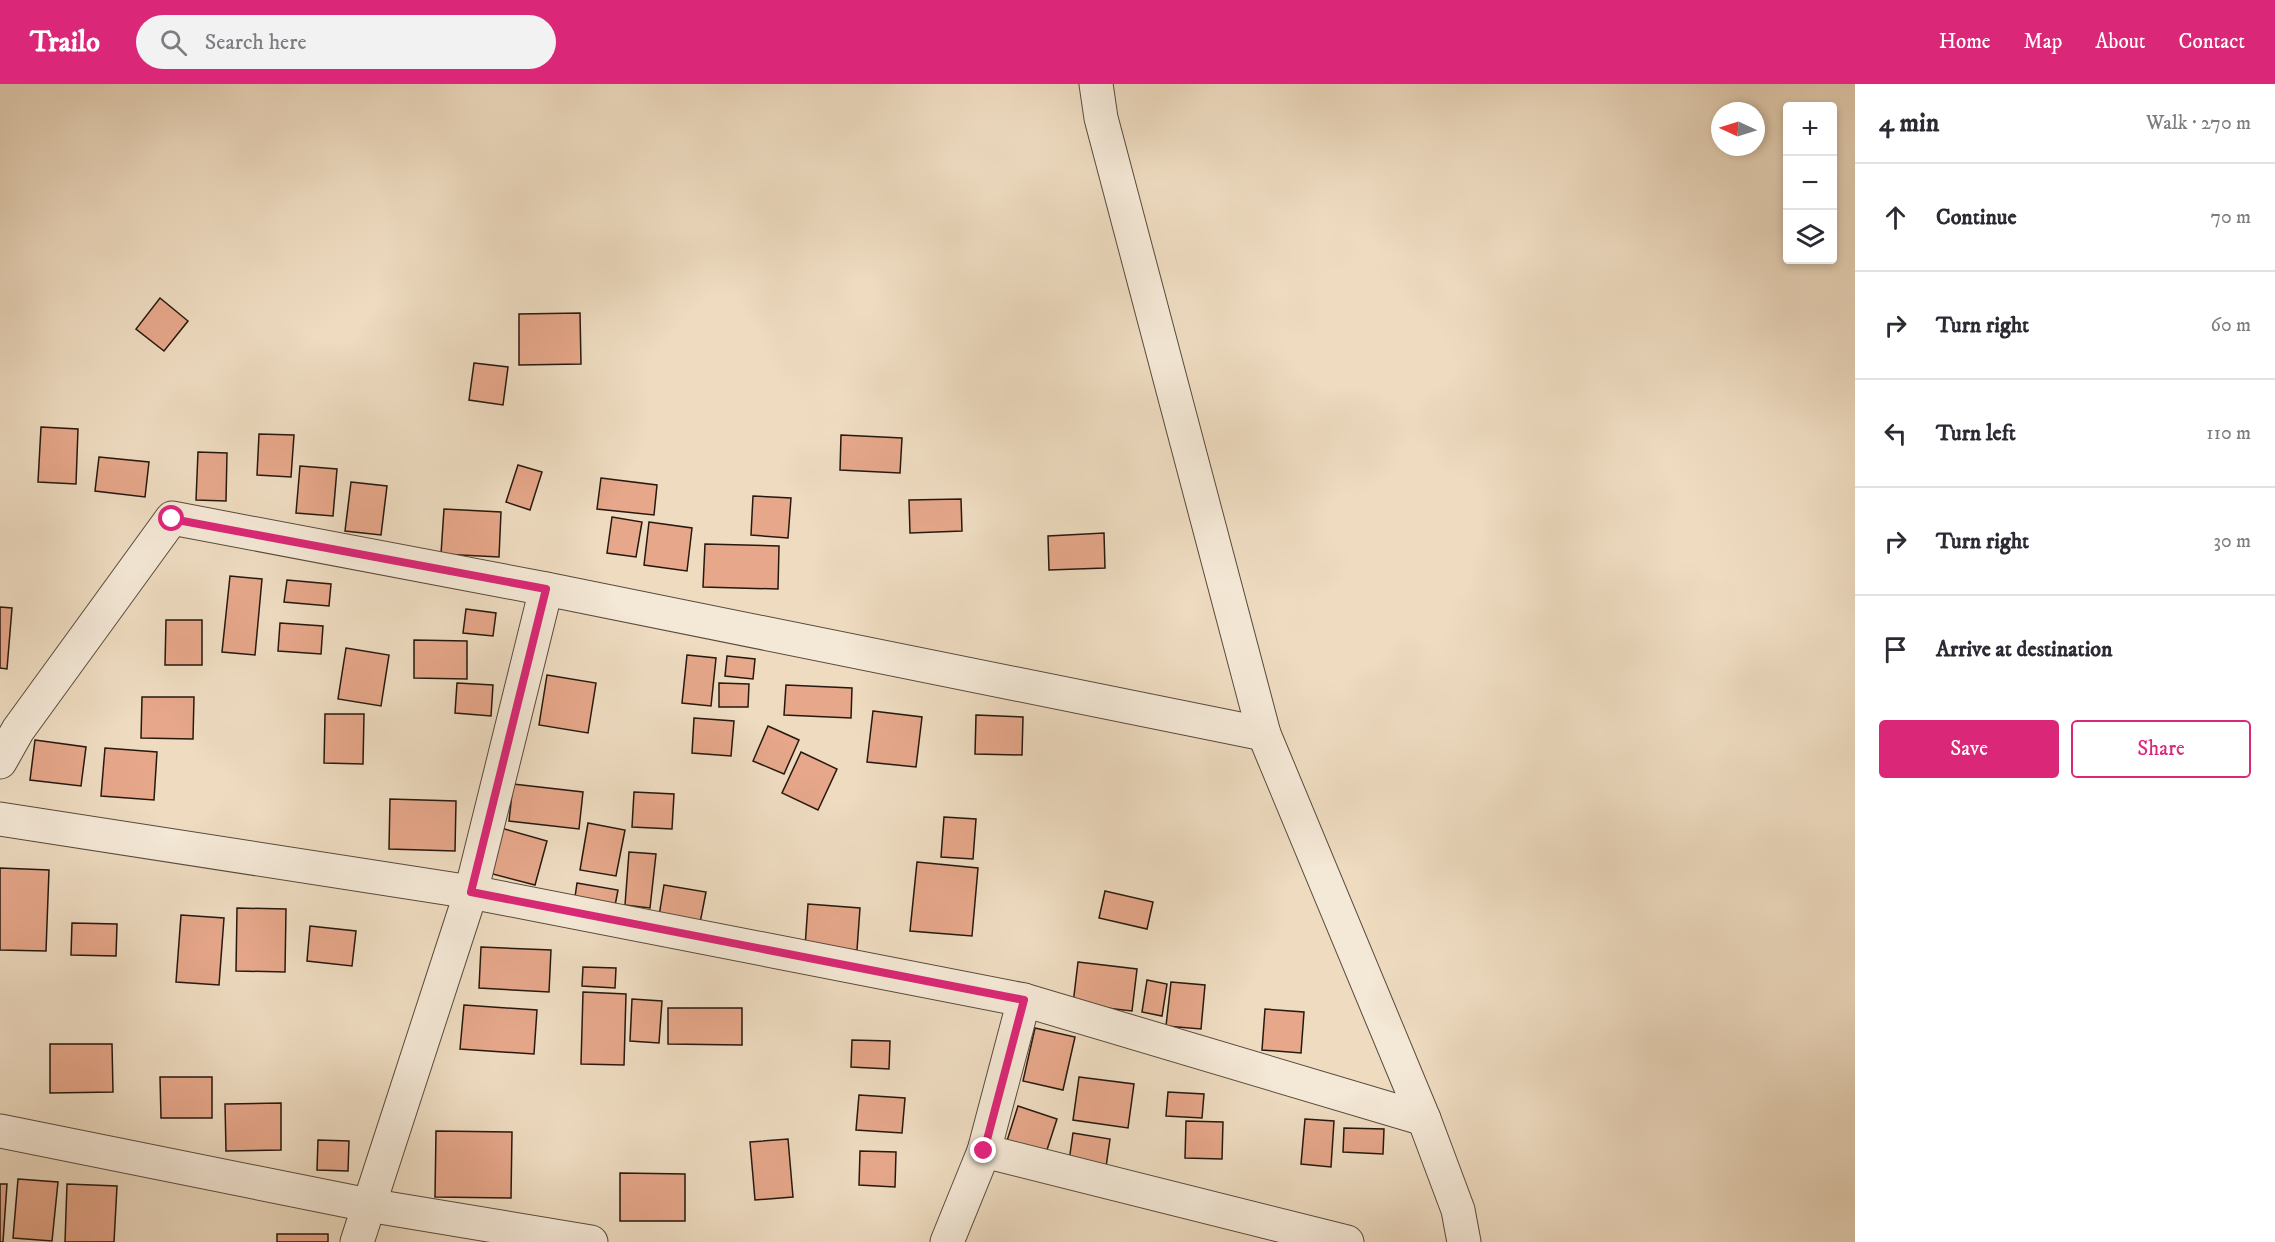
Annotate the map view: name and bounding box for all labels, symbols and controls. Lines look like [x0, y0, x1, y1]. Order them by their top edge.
search box [136, 15, 556, 69]
text: Trailo [30, 25, 100, 60]
icon: search [157, 26, 190, 59]
text: Search here [205, 29, 307, 56]
text: Home [1939, 29, 1991, 55]
text: Map [2024, 29, 2062, 55]
text: About [2095, 29, 2146, 55]
text: Contact [2179, 29, 2245, 55]
north arrow [1711, 102, 1765, 156]
map controls [1783, 102, 1837, 264]
button: + [1783, 102, 1837, 156]
text: 4 min [1879, 107, 1939, 140]
text: Walk · 270 m [2146, 111, 2251, 136]
button: − [1783, 156, 1837, 210]
icon: ahead [1879, 201, 1912, 234]
text: Continue [1936, 204, 2017, 231]
text: 70 m [2210, 205, 2251, 230]
button: layers [1783, 210, 1837, 264]
icon: right [1879, 309, 1912, 342]
text: Turn right [1936, 312, 2029, 339]
text: 60 m [2211, 313, 2251, 338]
icon: left [1879, 417, 1912, 450]
text: Turn left [1936, 420, 2016, 447]
text: 110 m [2206, 421, 2251, 446]
route start [158, 505, 184, 531]
icon: right [1879, 525, 1912, 558]
text: Turn right [1936, 528, 2029, 555]
text: 30 m [2213, 529, 2251, 554]
icon: arrive [1879, 633, 1912, 666]
text: Arrive at destination [1936, 636, 2113, 663]
button: Save [1879, 720, 2059, 778]
button: Share [2071, 720, 2251, 778]
route end [970, 1137, 996, 1163]

